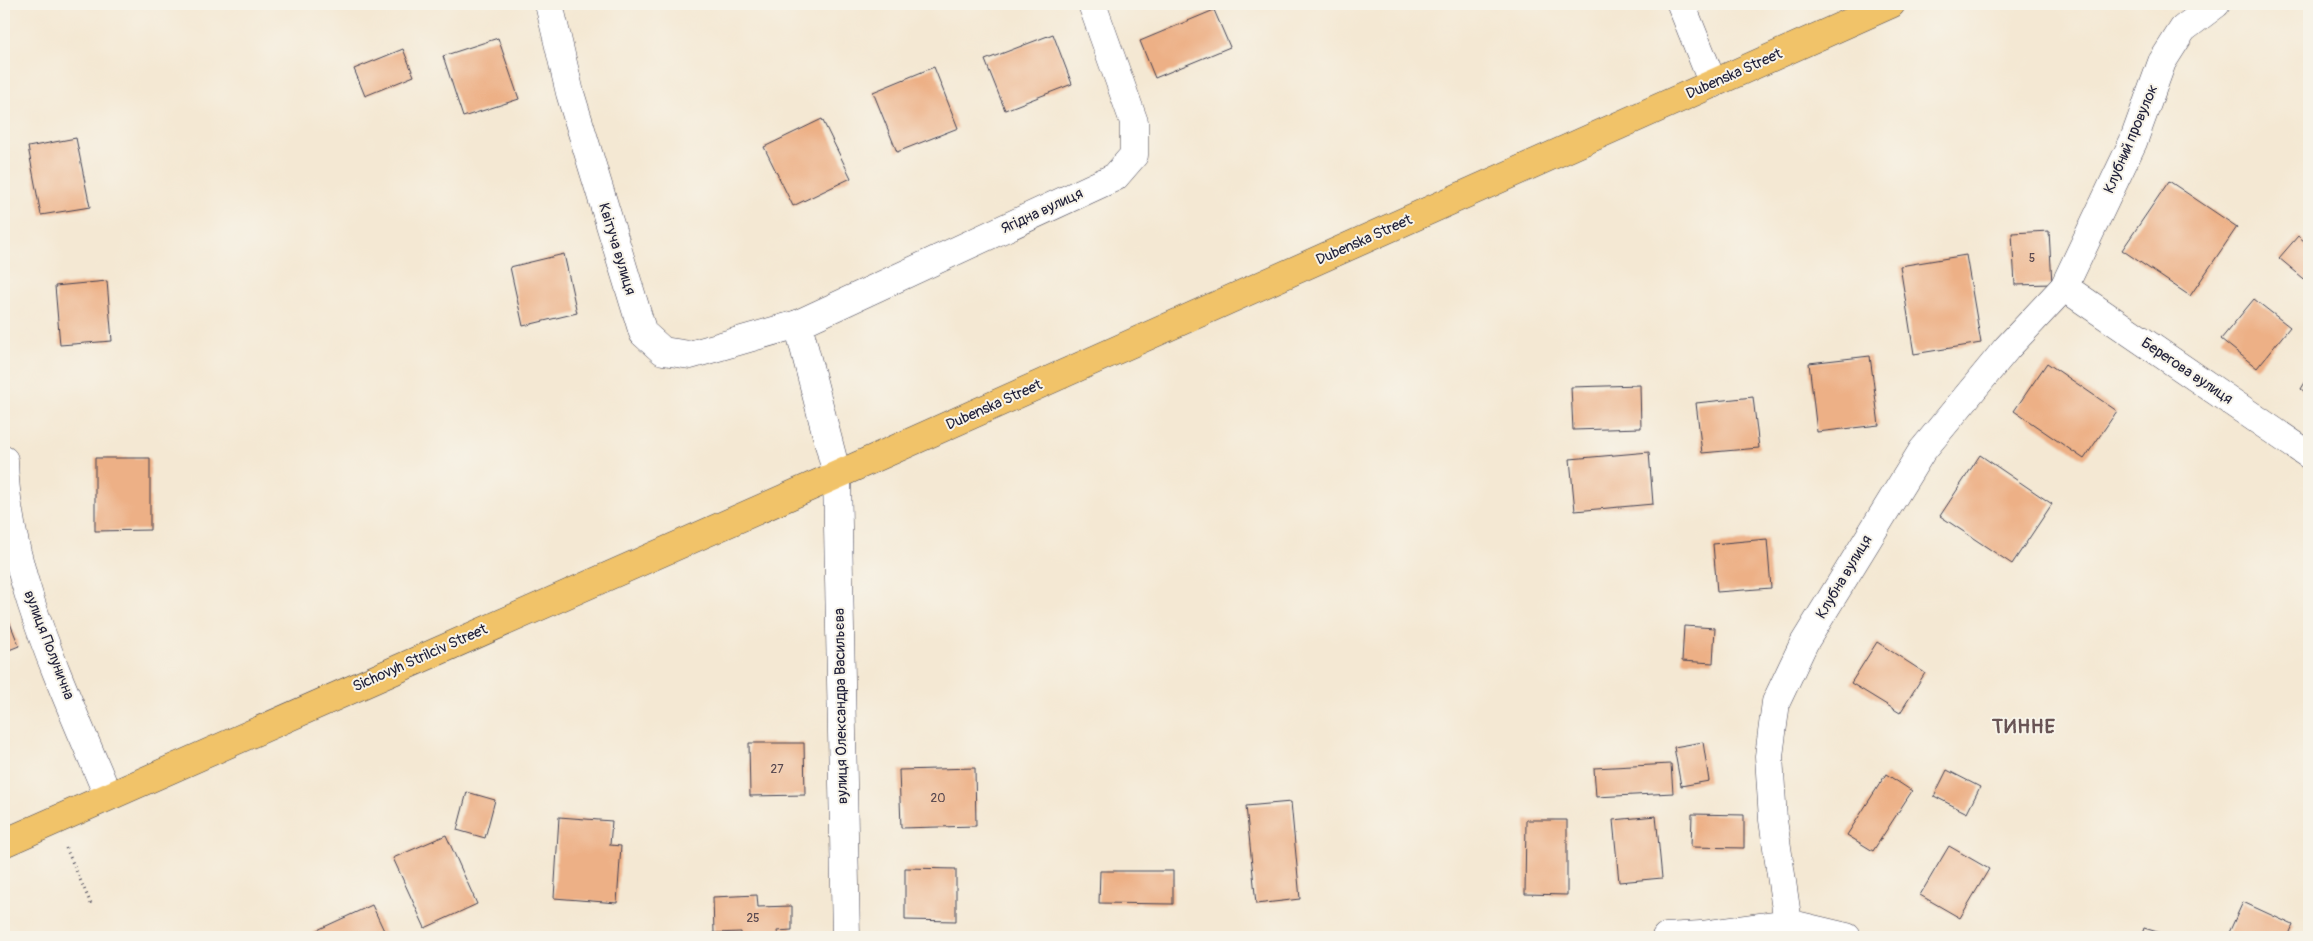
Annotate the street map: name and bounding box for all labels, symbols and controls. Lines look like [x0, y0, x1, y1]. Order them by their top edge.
street label: Dubenska Street [1683, 44, 1786, 104]
street label: Клубний провулок [2100, 81, 2163, 196]
street label: Ягідна вулиця [998, 184, 1086, 238]
street label: Квітуча вулиця [594, 201, 640, 297]
street label: Dubenska Street [1313, 210, 1416, 270]
house number: 5 [2029, 251, 2035, 266]
street label: Берегова вулиця [2138, 333, 2236, 409]
street label: Dubenska Street [943, 375, 1046, 435]
street label: Клубна вулиця [1812, 532, 1876, 622]
street label: вулиця Полунична [19, 588, 79, 702]
street label: вулиця Олександра Васильєва [830, 608, 852, 804]
street label: Sichovyh Strilciv Street [350, 619, 491, 696]
district label: ТИННЕ [1991, 714, 2056, 739]
house number: 27 [770, 762, 784, 777]
house number: 20 [931, 791, 945, 806]
house number: 25 [746, 911, 760, 926]

